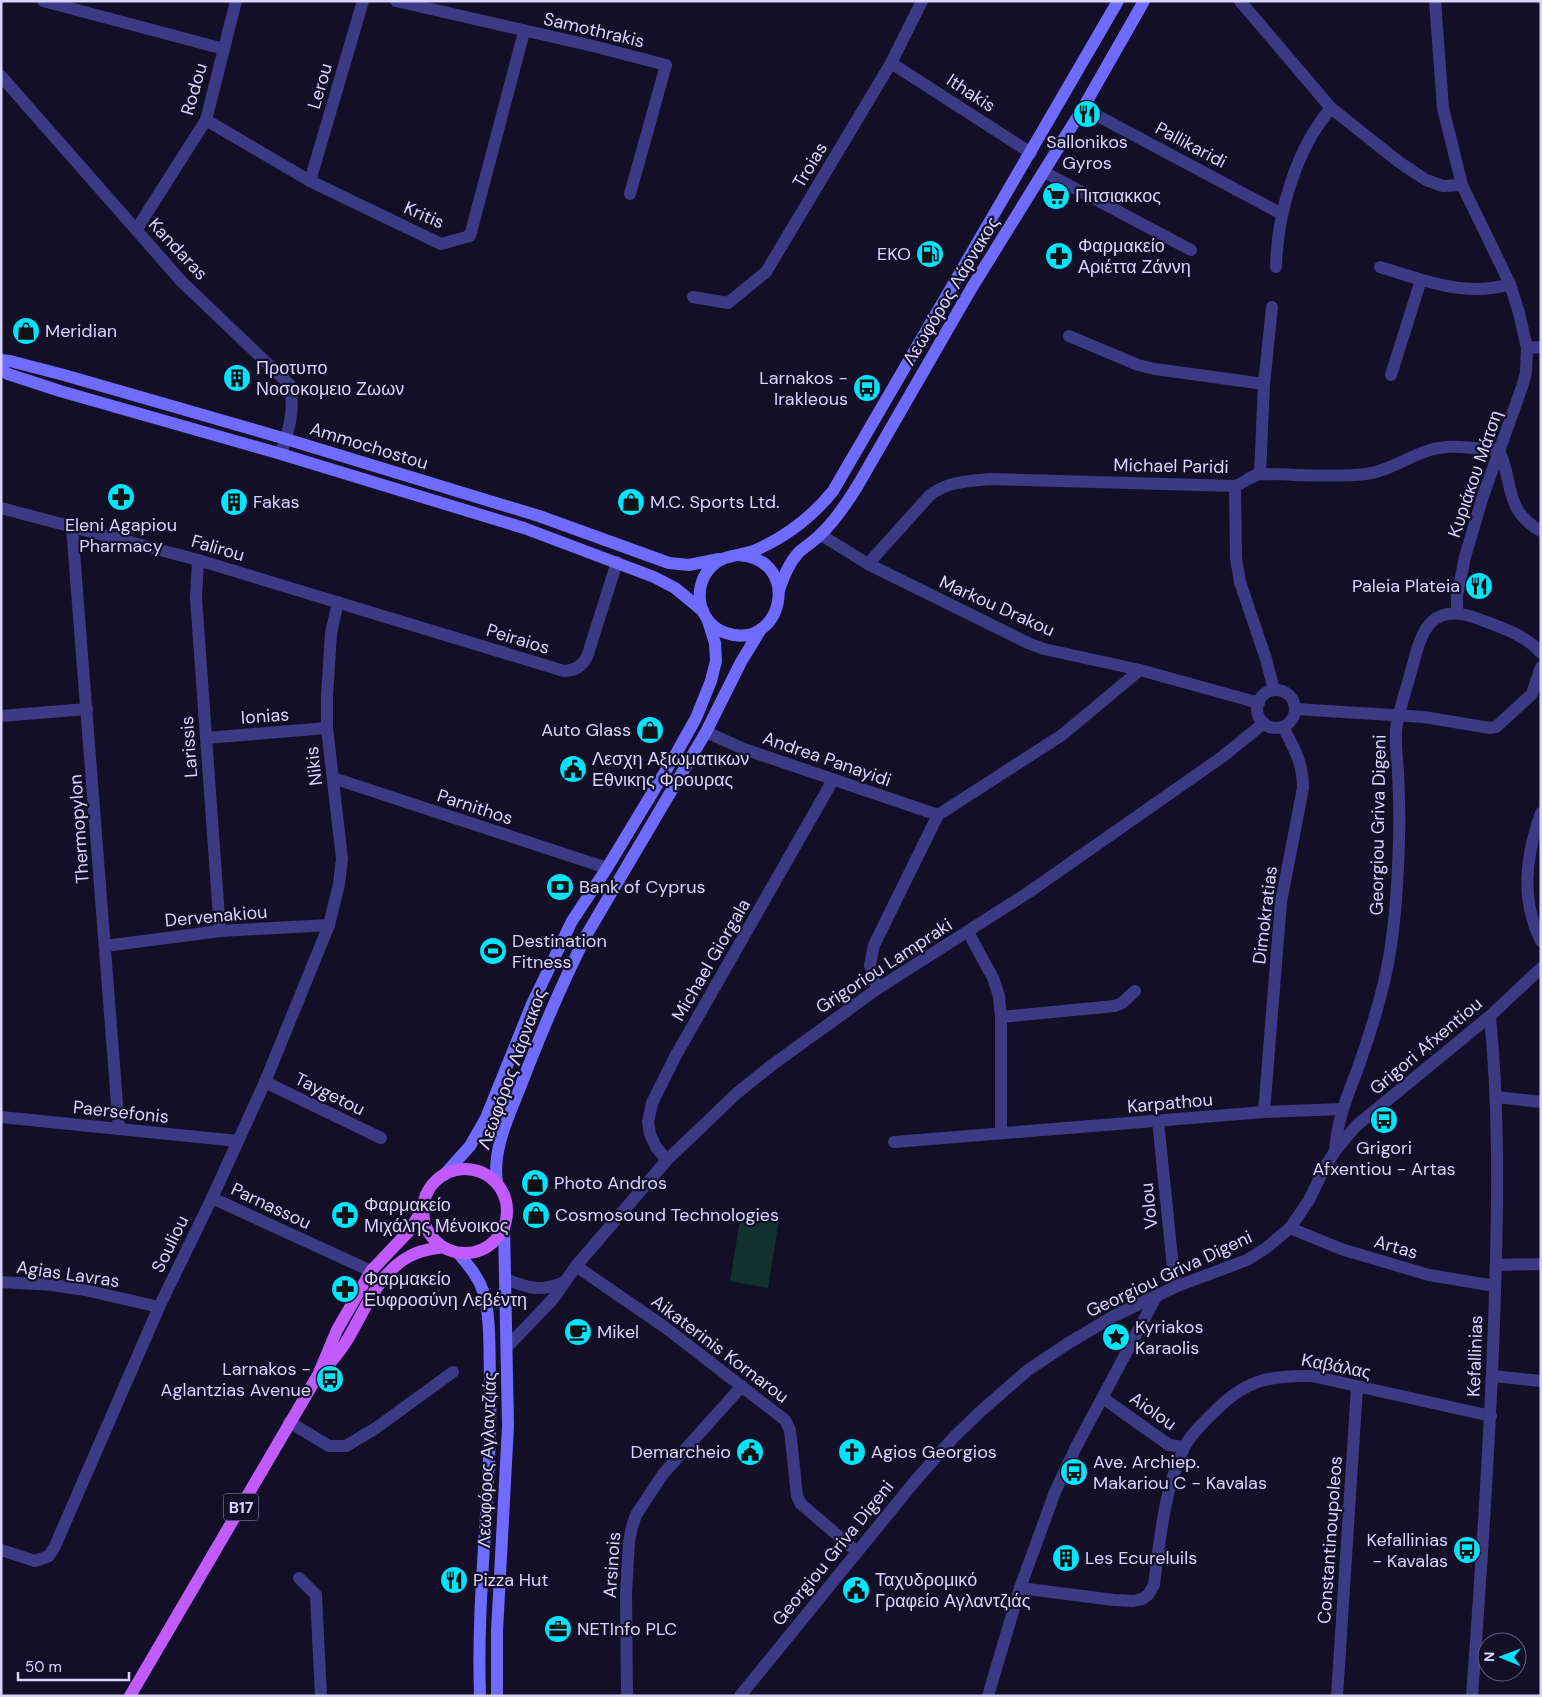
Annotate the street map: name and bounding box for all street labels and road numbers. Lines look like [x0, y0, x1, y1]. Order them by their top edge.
street label: Samothrakis [541, 7, 647, 53]
street label: Rodou [175, 60, 213, 118]
street label: Lerou [302, 60, 338, 112]
street label: Ithakis [942, 68, 1000, 118]
street label: Pallikaridi [1151, 116, 1231, 174]
street label: Troias [787, 138, 833, 192]
street label: Kritis [400, 196, 448, 234]
street label: Λεωφόρος Λάρνακος [897, 212, 1005, 370]
street label: Kandaras [143, 213, 213, 285]
street label: Κυριάκου Μάτση [1442, 407, 1508, 541]
street label: Ammochostou [307, 417, 431, 475]
street label: Michael Paridi [1113, 453, 1229, 479]
street label: Falirou [189, 529, 247, 567]
street label: Markou Drakou [935, 570, 1059, 642]
street label: Peiraios [483, 618, 553, 660]
street label: Ionias [240, 702, 290, 730]
street label: Larissis [175, 715, 203, 779]
street label: Andrea Panayidi [760, 726, 894, 792]
street label: Georgiou Griva Digeni [1364, 734, 1392, 916]
street label: Nikis [300, 745, 328, 787]
street label: Thermopylon [63, 773, 95, 885]
street label: Parnithos [434, 783, 516, 831]
street label: Dimokratias [1247, 864, 1283, 966]
street label: Michael Giorgala [666, 894, 756, 1026]
street label: Dervenakiou [164, 900, 268, 932]
street label: Grigoriou Lampraki [811, 913, 957, 1019]
street label: Λεωφόρος Λάρνακος [472, 985, 552, 1153]
street label: Grigori Afxentiou [1365, 992, 1487, 1100]
street label: Taygetou [291, 1067, 369, 1121]
street label: Karpathou [1126, 1087, 1214, 1119]
street label: Paersefonis [72, 1095, 170, 1129]
street label: Parnassou [227, 1177, 315, 1235]
street label: Volou [1135, 1182, 1163, 1230]
street label: Souliou [146, 1211, 194, 1277]
street label: Georgiou Griva Digeni [1082, 1225, 1256, 1323]
street label: Artas [1371, 1229, 1421, 1265]
street label: Agias Lavras [15, 1255, 121, 1293]
street label: Aikaterinis Kornarou [646, 1289, 794, 1409]
street label: Kefallinias [1462, 1315, 1488, 1397]
street label: Καβάλας [1299, 1347, 1373, 1385]
street label: Λεωφόρος Αγλαντζιάς [472, 1371, 502, 1548]
street label: Aiolou [1125, 1386, 1181, 1436]
street label: Constantinoupoleos [1312, 1455, 1348, 1625]
street label: Georgiou Griva Digeni [767, 1475, 899, 1631]
road number: B17 [224, 1494, 258, 1520]
street label: Arsinois [598, 1531, 626, 1599]

